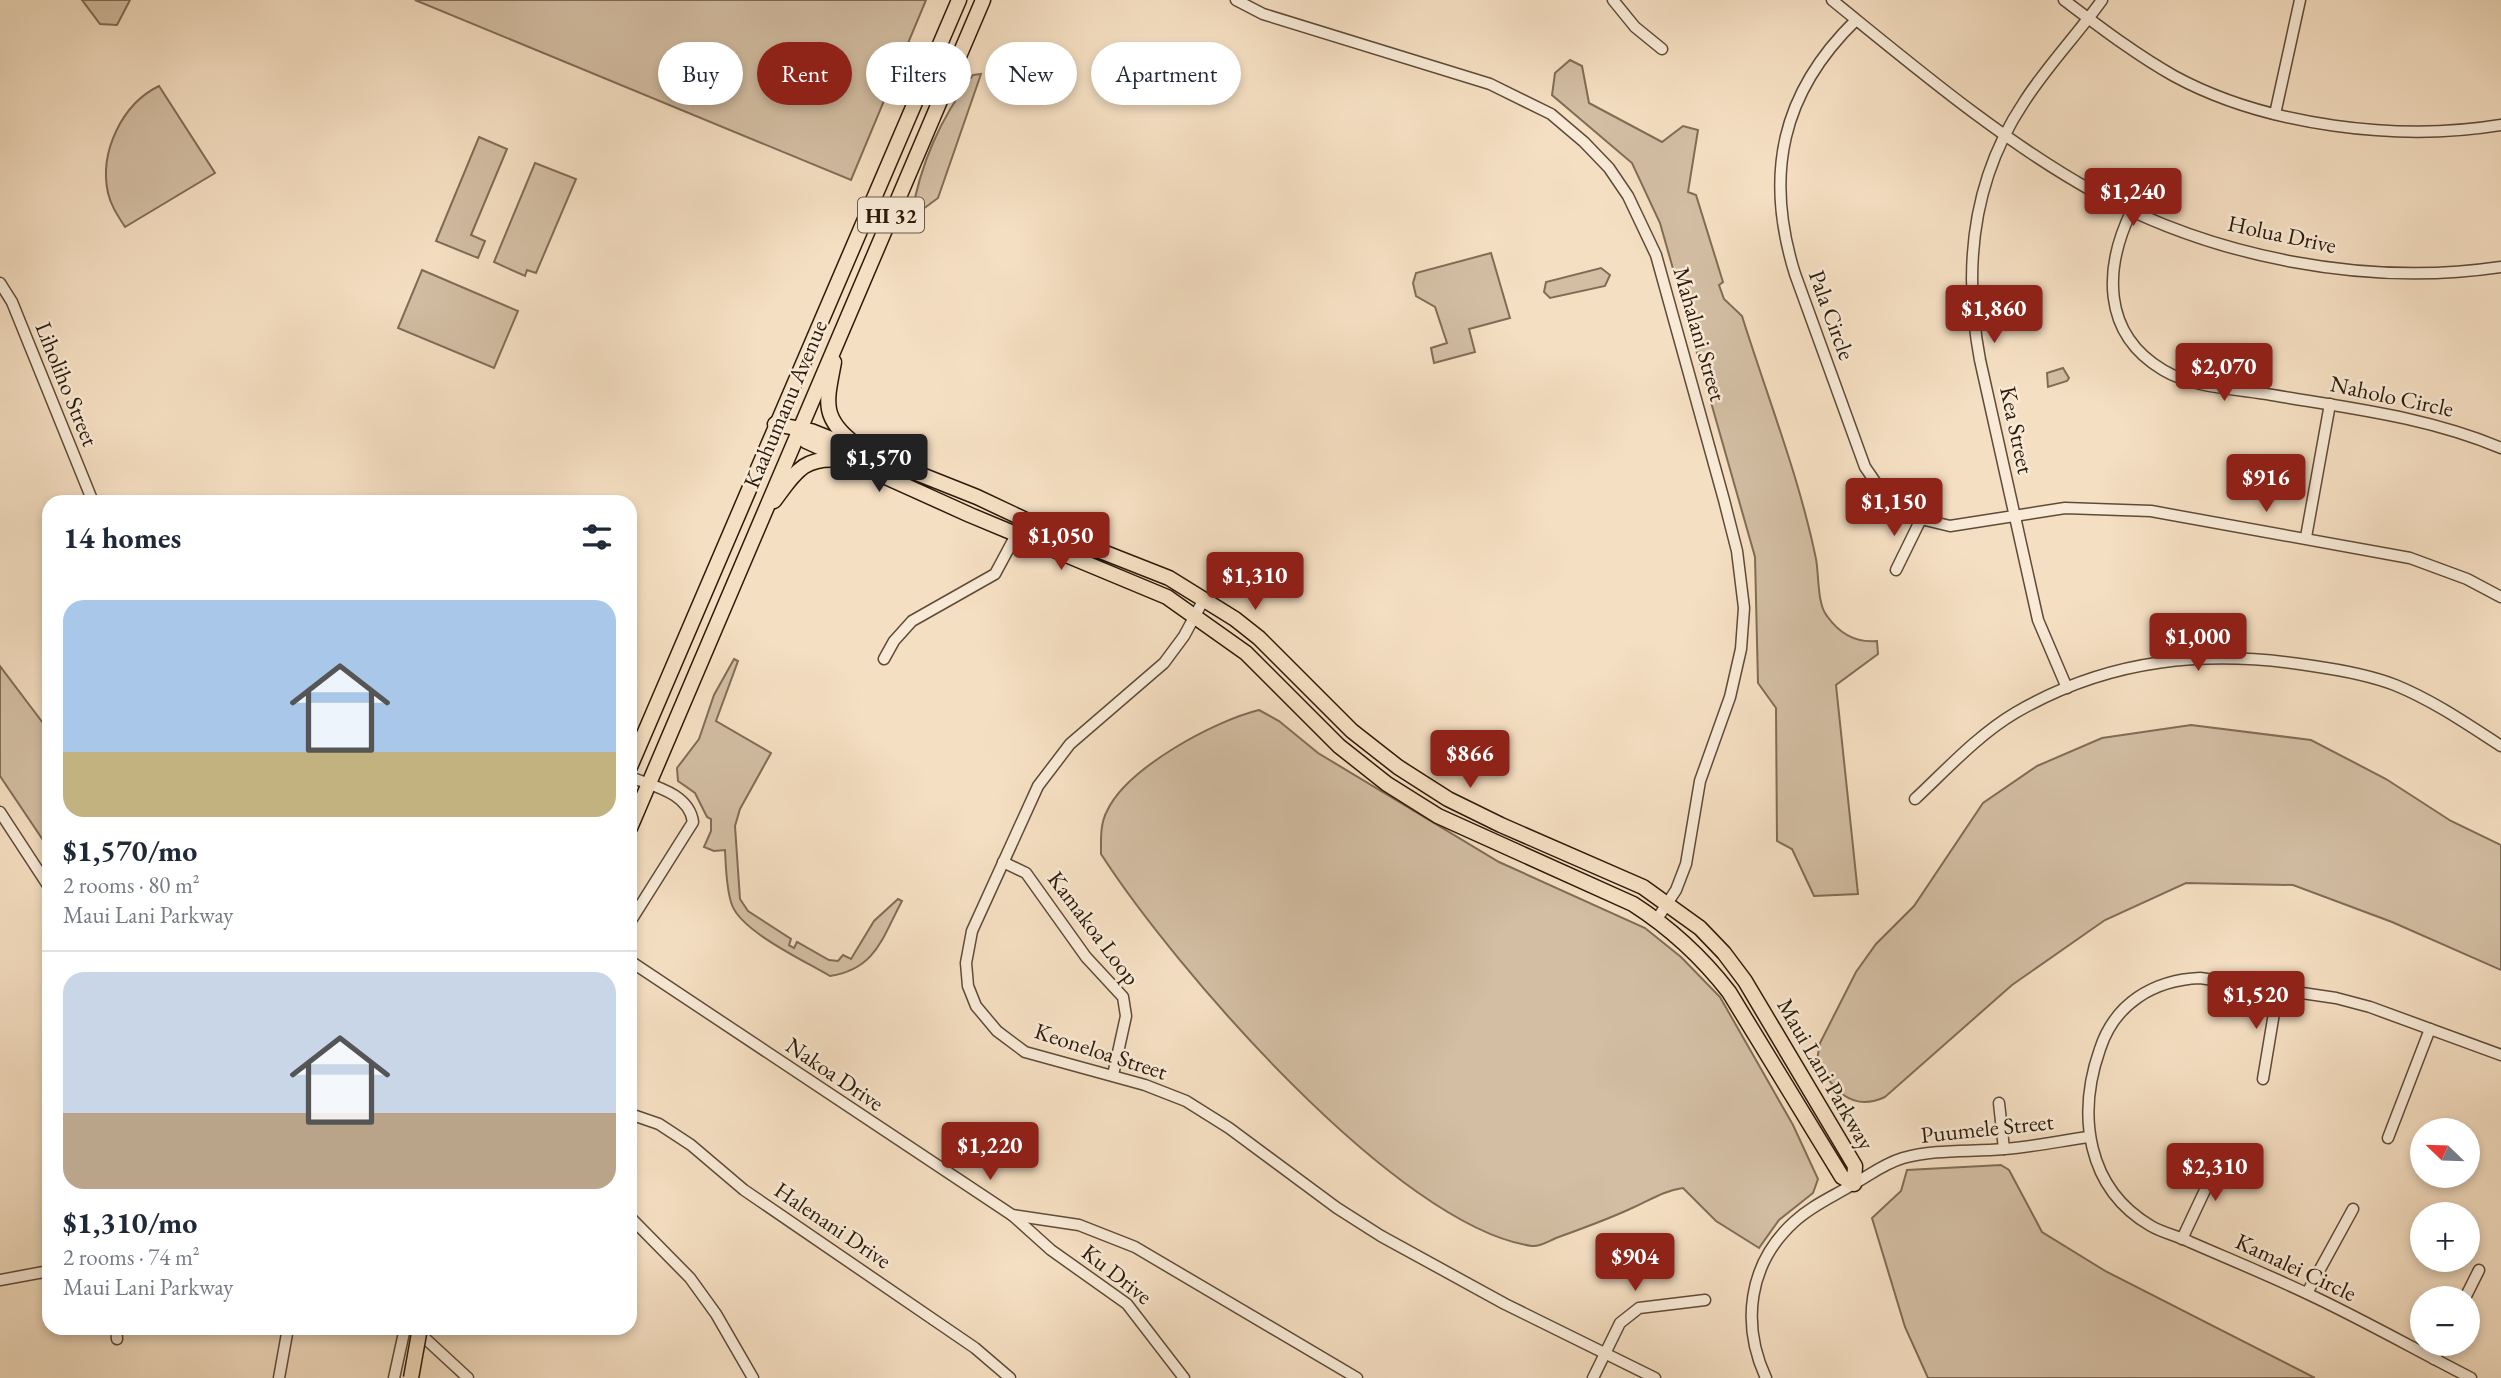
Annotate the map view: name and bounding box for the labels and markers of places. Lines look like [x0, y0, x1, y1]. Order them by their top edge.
pin: $1,240 [2076, 168, 2190, 228]
pin: $1,860 [1937, 286, 2051, 345]
pin: $2,070 [2167, 344, 2281, 403]
pin: $1,570 [822, 434, 936, 494]
pin: $916 [2225, 454, 2307, 514]
pin: $1,150 [1837, 478, 1951, 538]
pin: $1,050 [1004, 512, 1118, 572]
pin: $1,310 [1198, 552, 1312, 612]
pin: $1,000 [2141, 614, 2255, 673]
pin: $866 [1429, 730, 1511, 790]
pin: $1,520 [2199, 972, 2313, 1031]
pin: $1,220 [933, 1122, 1047, 1182]
pin: $2,310 [2158, 1144, 2272, 1203]
pin: $904 [1594, 1234, 1676, 1293]

